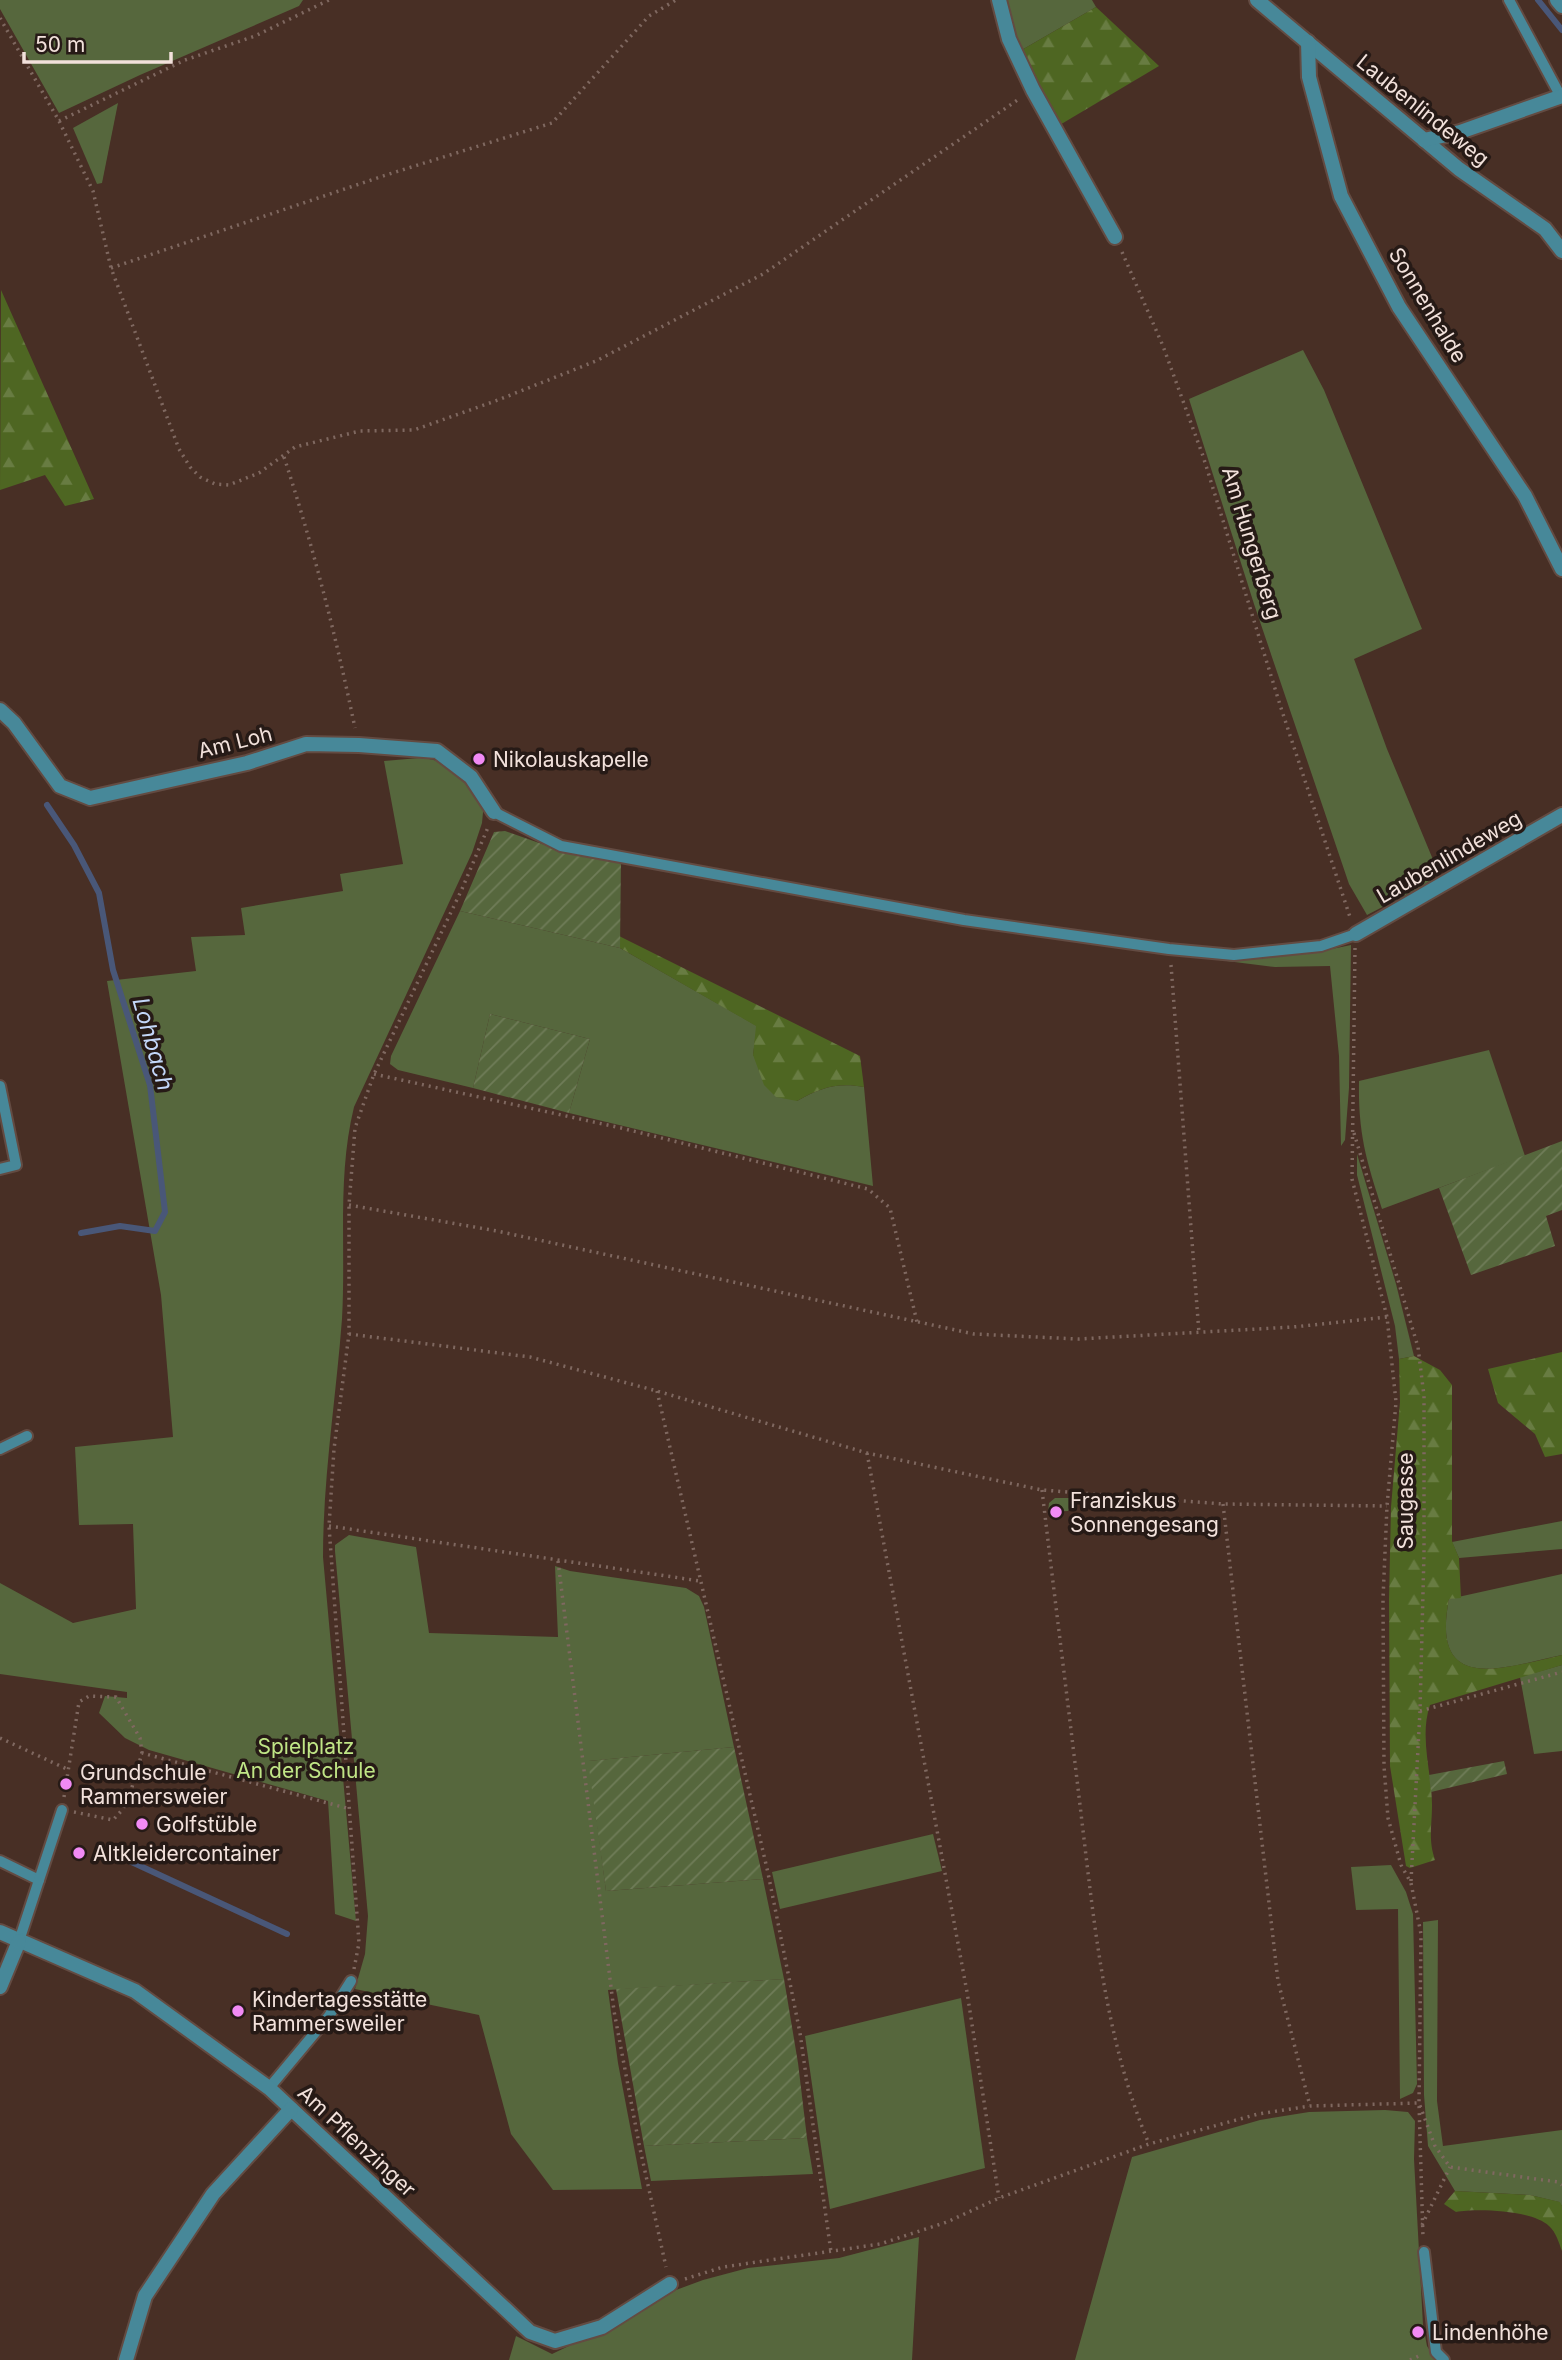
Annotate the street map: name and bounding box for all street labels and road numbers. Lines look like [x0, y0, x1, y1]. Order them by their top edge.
street label: Laubenlindeweg [1352, 49, 1494, 171]
street label: Sonnenhalde [1384, 243, 1472, 367]
street label: Am Hungerberg [1217, 464, 1287, 622]
street label: Am Loh [195, 721, 275, 763]
street label: Laubenlindeweg [1372, 805, 1526, 909]
street label: Saugasse [1393, 1453, 1418, 1549]
street label: Am Pflenzinger [293, 2080, 421, 2202]

